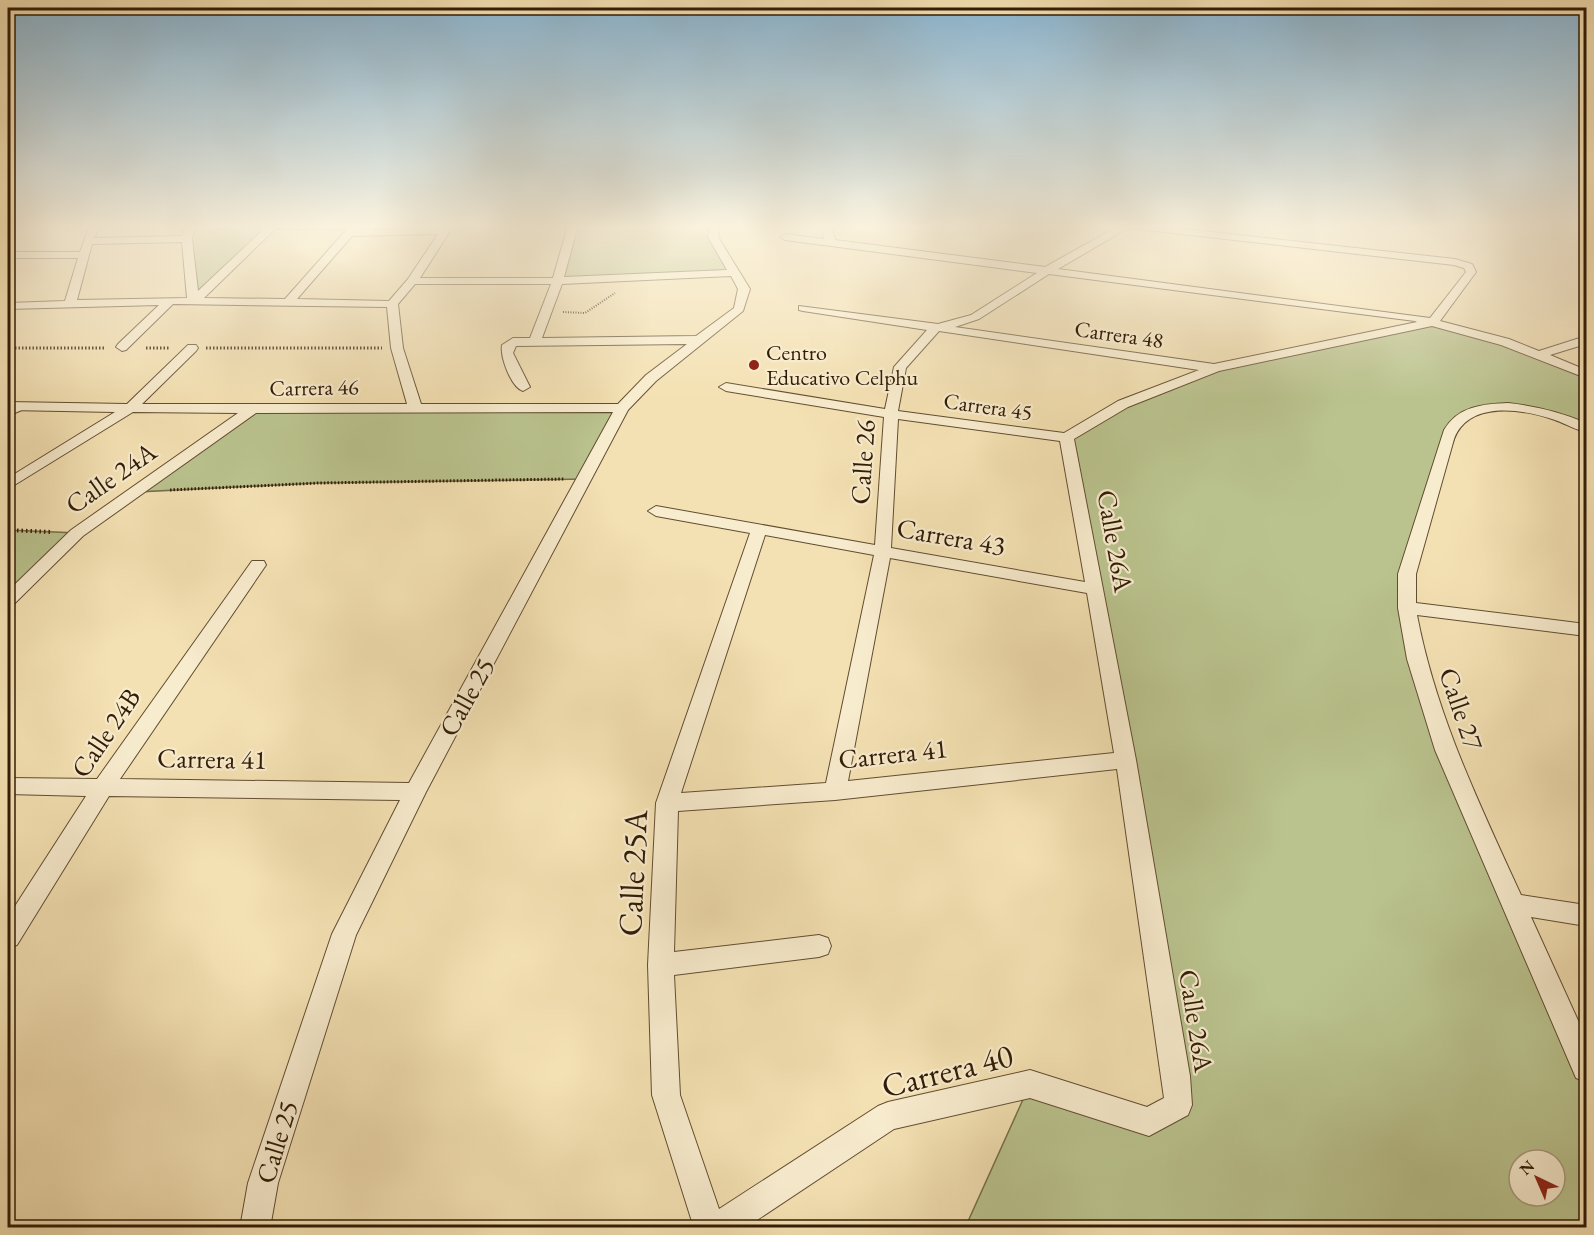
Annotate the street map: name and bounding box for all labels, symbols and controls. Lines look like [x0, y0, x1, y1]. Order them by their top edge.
street label: Carrera 48 [1073, 314, 1165, 355]
place label: Centro Educativo Celphu [766, 338, 919, 392]
marker: Centro Educativo Celphu [747, 358, 761, 372]
street label: Carrera 46 [269, 372, 359, 403]
street label: Carrera 45 [942, 386, 1034, 427]
street label: Calle 26 [842, 418, 883, 505]
street label: Calle 24A [58, 433, 163, 522]
street label: Calle 26A [1089, 487, 1142, 595]
street label: Carrera 43 [894, 510, 1008, 563]
street label: Calle 25 [431, 651, 502, 742]
street label: Calle 27 [1431, 663, 1492, 756]
street label: Calle 24B [63, 681, 148, 784]
street label: Carrera 41 [837, 730, 949, 777]
street label: Carrera 41 [157, 740, 267, 777]
street label: Calle 25A [608, 809, 657, 937]
street label: Calle 26A [1171, 967, 1222, 1075]
street label: Carrera 40 [877, 1033, 1017, 1108]
street label: Calle 25 [247, 1096, 306, 1188]
north arrow [1507, 1148, 1567, 1208]
text: N [1515, 1155, 1539, 1180]

